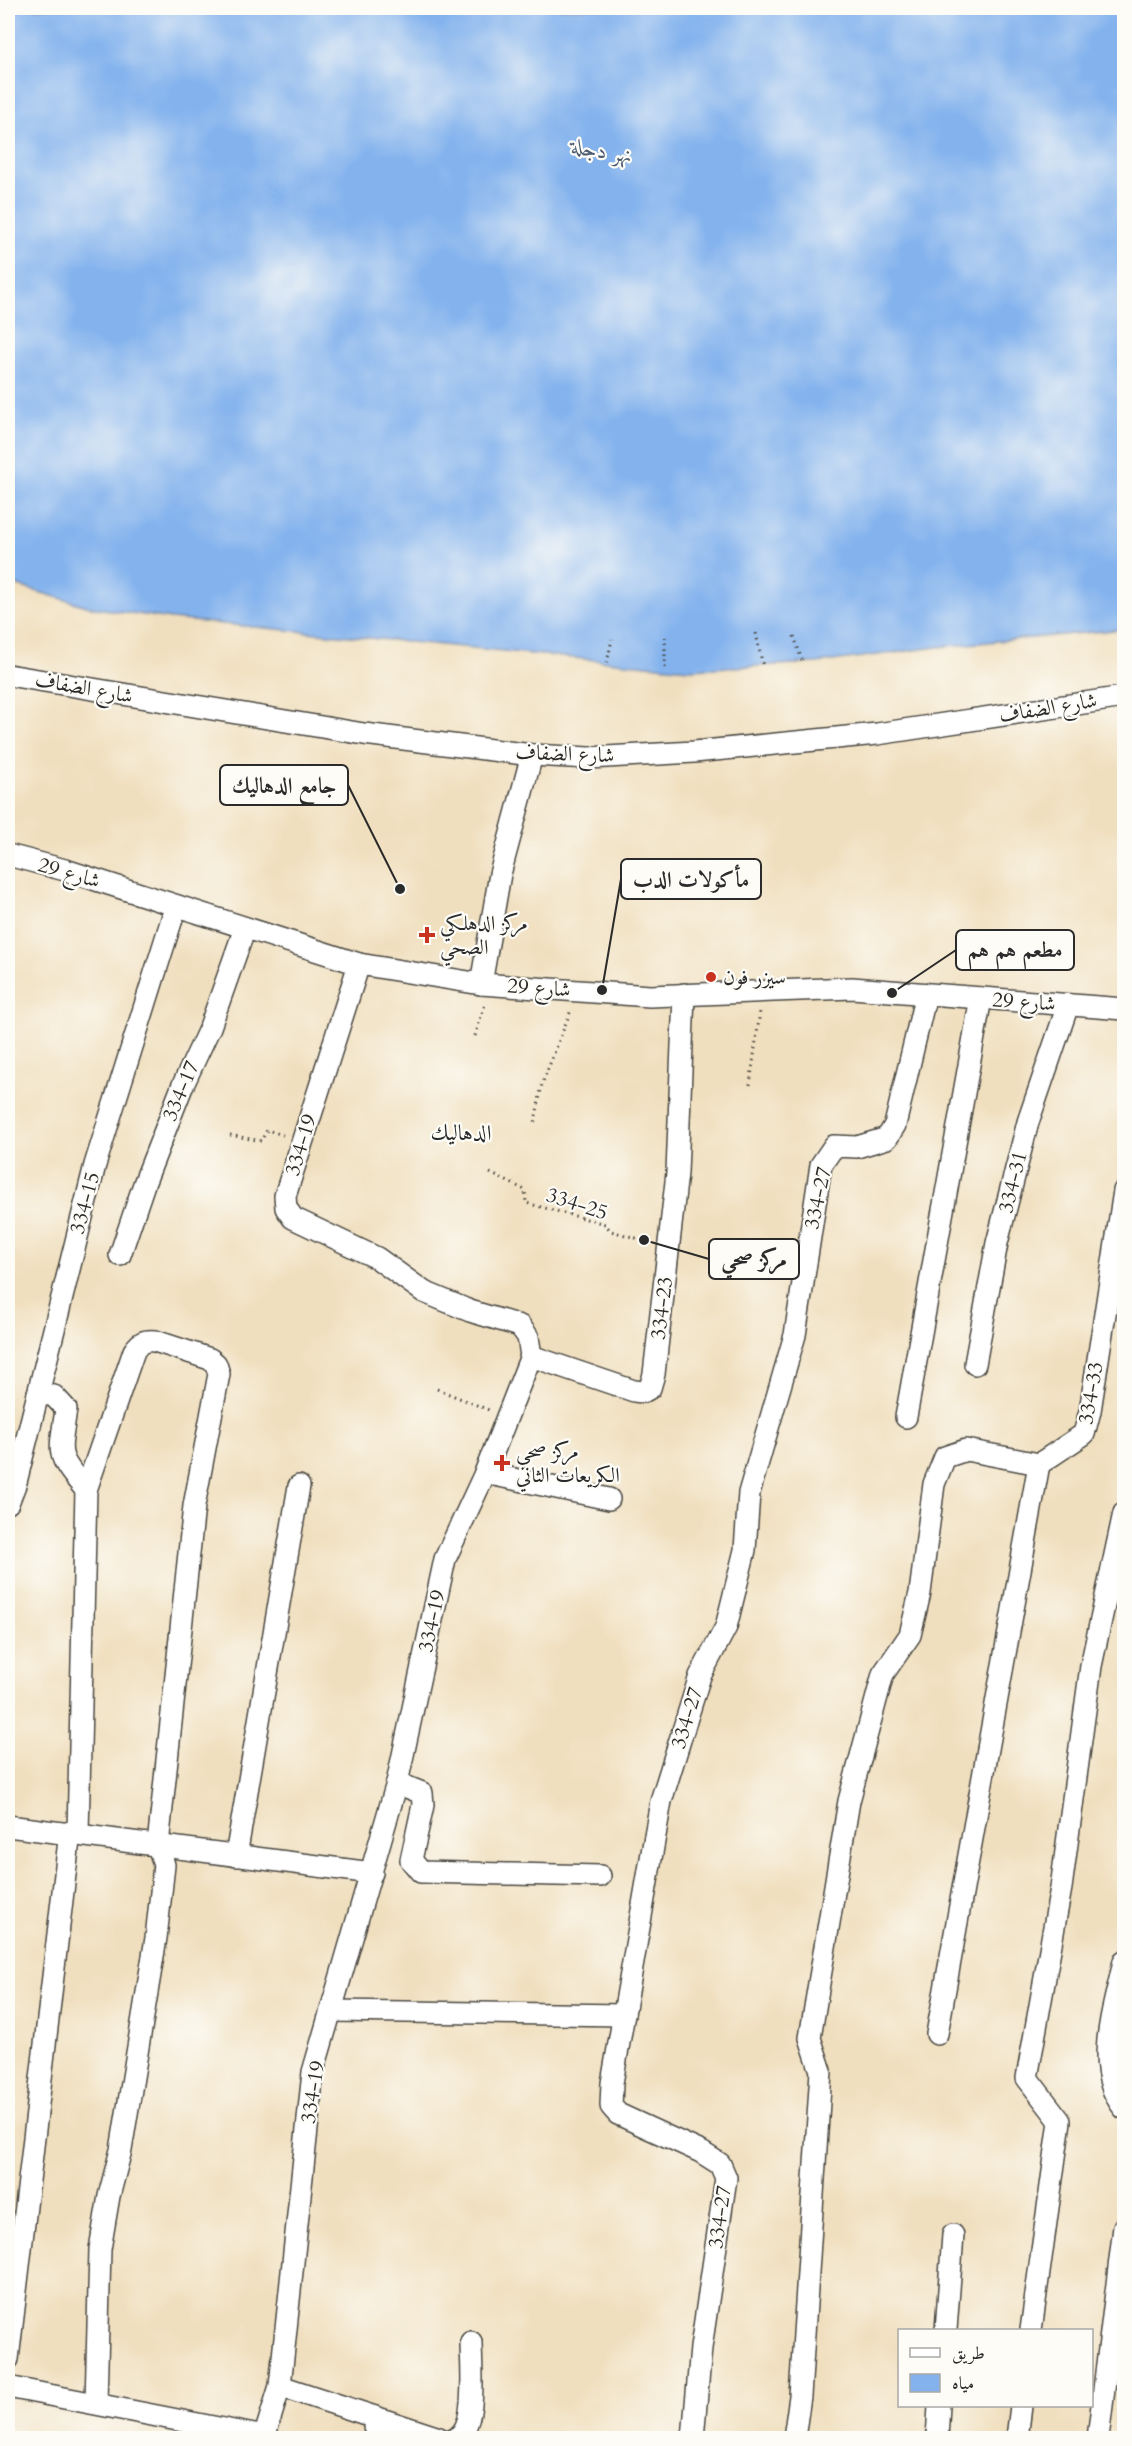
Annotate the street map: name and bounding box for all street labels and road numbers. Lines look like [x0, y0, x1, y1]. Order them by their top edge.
street label: شارع الضفاف [32, 665, 135, 714]
street label: شارع الضفاف [997, 686, 1100, 733]
street label: شارع الضفاف [515, 738, 615, 773]
street label: شارع 29 [34, 850, 104, 899]
street label: شارع 29 [506, 971, 572, 1008]
street label: شارع 29 [991, 985, 1057, 1022]
street label: 334-17 [155, 1056, 207, 1126]
street label: 334-19 [278, 1110, 324, 1179]
street label: 334-31 [991, 1148, 1035, 1216]
street label: 334-27 [797, 1164, 839, 1232]
street label: 334-15 [63, 1169, 107, 1237]
street label: 334-25 [542, 1180, 612, 1228]
street label: 334-23 [644, 1275, 680, 1341]
street label: 334-33 [1071, 1359, 1111, 1427]
street label: 334-19 [411, 1587, 453, 1655]
street label: 334-27 [664, 1683, 710, 1752]
street label: 334-19 [294, 2058, 332, 2125]
street label: 334-27 [701, 2183, 739, 2250]

